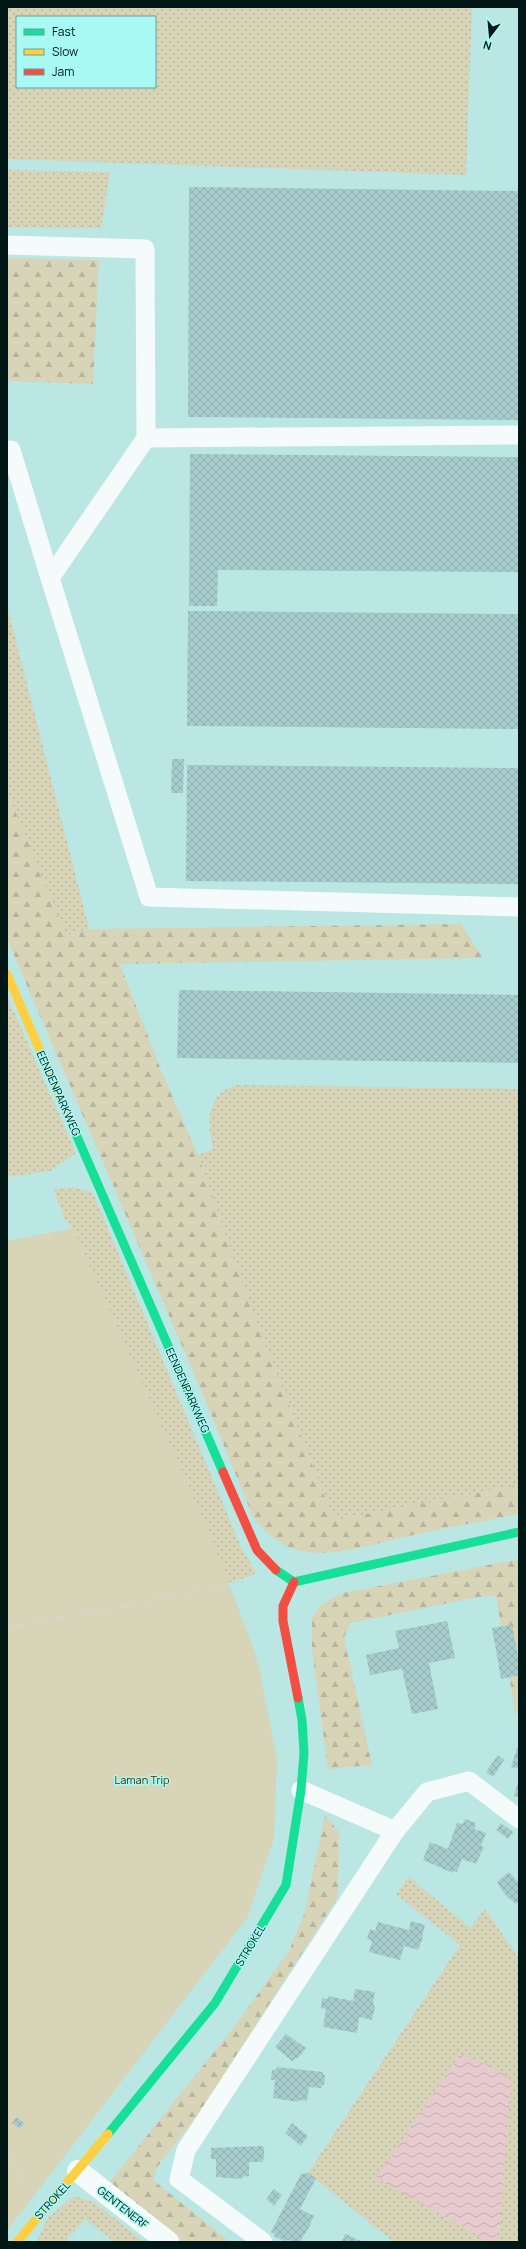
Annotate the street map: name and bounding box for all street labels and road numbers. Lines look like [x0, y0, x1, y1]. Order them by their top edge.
street label: EENDENPARKWEG [33, 1048, 85, 1138]
street label: EENDENPARKWEG [162, 1345, 214, 1435]
street label: STROKEL [232, 1921, 269, 1969]
street label: STROKEL [31, 2177, 73, 2222]
street label: GENTENERF [94, 2182, 152, 2232]

